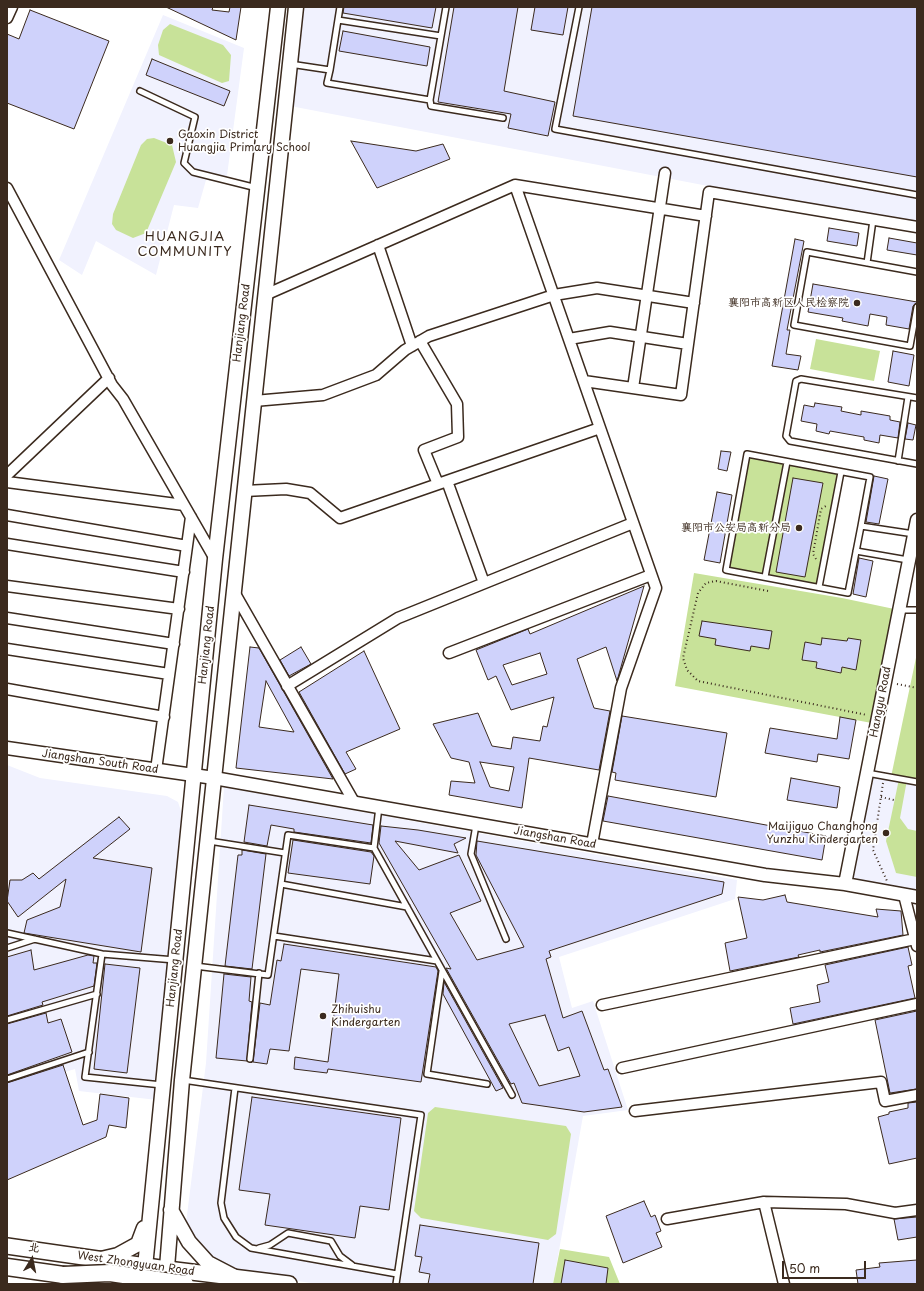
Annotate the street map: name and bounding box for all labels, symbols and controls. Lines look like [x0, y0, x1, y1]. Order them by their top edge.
place label: Gaoxin District Huangjia Primary School [178, 128, 310, 154]
marker: Gaoxin District Huangjia Primary School [165, 136, 175, 146]
district label: HUANGJIA COMMUNITY [138, 229, 232, 260]
street label: Hanjiang Road [231, 283, 253, 363]
place label: 襄阳市高新区人民检察院 [728, 296, 849, 310]
marker: 襄阳市高新区人民检察院 [852, 298, 862, 308]
place label: 襄阳市公安局高新分局 [681, 521, 791, 535]
marker: 襄阳市公安局高新分局 [794, 523, 804, 533]
street label: Hanjiang Road [196, 605, 218, 685]
street label: Hangyu Road [868, 665, 894, 739]
street label: Jiangshan South Road [41, 747, 159, 777]
place label: Maijiguo Changhong Yunzhu Kindergarten [767, 820, 878, 846]
street label: Jiangshan Road [513, 824, 597, 852]
marker: Maijiguo Changhong Yunzhu Kindergarten [881, 828, 891, 838]
street label: Hanjiang Road [164, 928, 186, 1008]
place label: Zhihuishu Kindergarten [331, 1003, 400, 1029]
marker: Zhihuishu Kindergarten [318, 1011, 328, 1021]
text: 北 [27, 1237, 41, 1256]
north arrow [12, 1239, 52, 1279]
street label: West Zhongyuan Road [77, 1249, 195, 1279]
scale bar [784, 1253, 868, 1279]
text: 50 m [789, 1259, 820, 1277]

